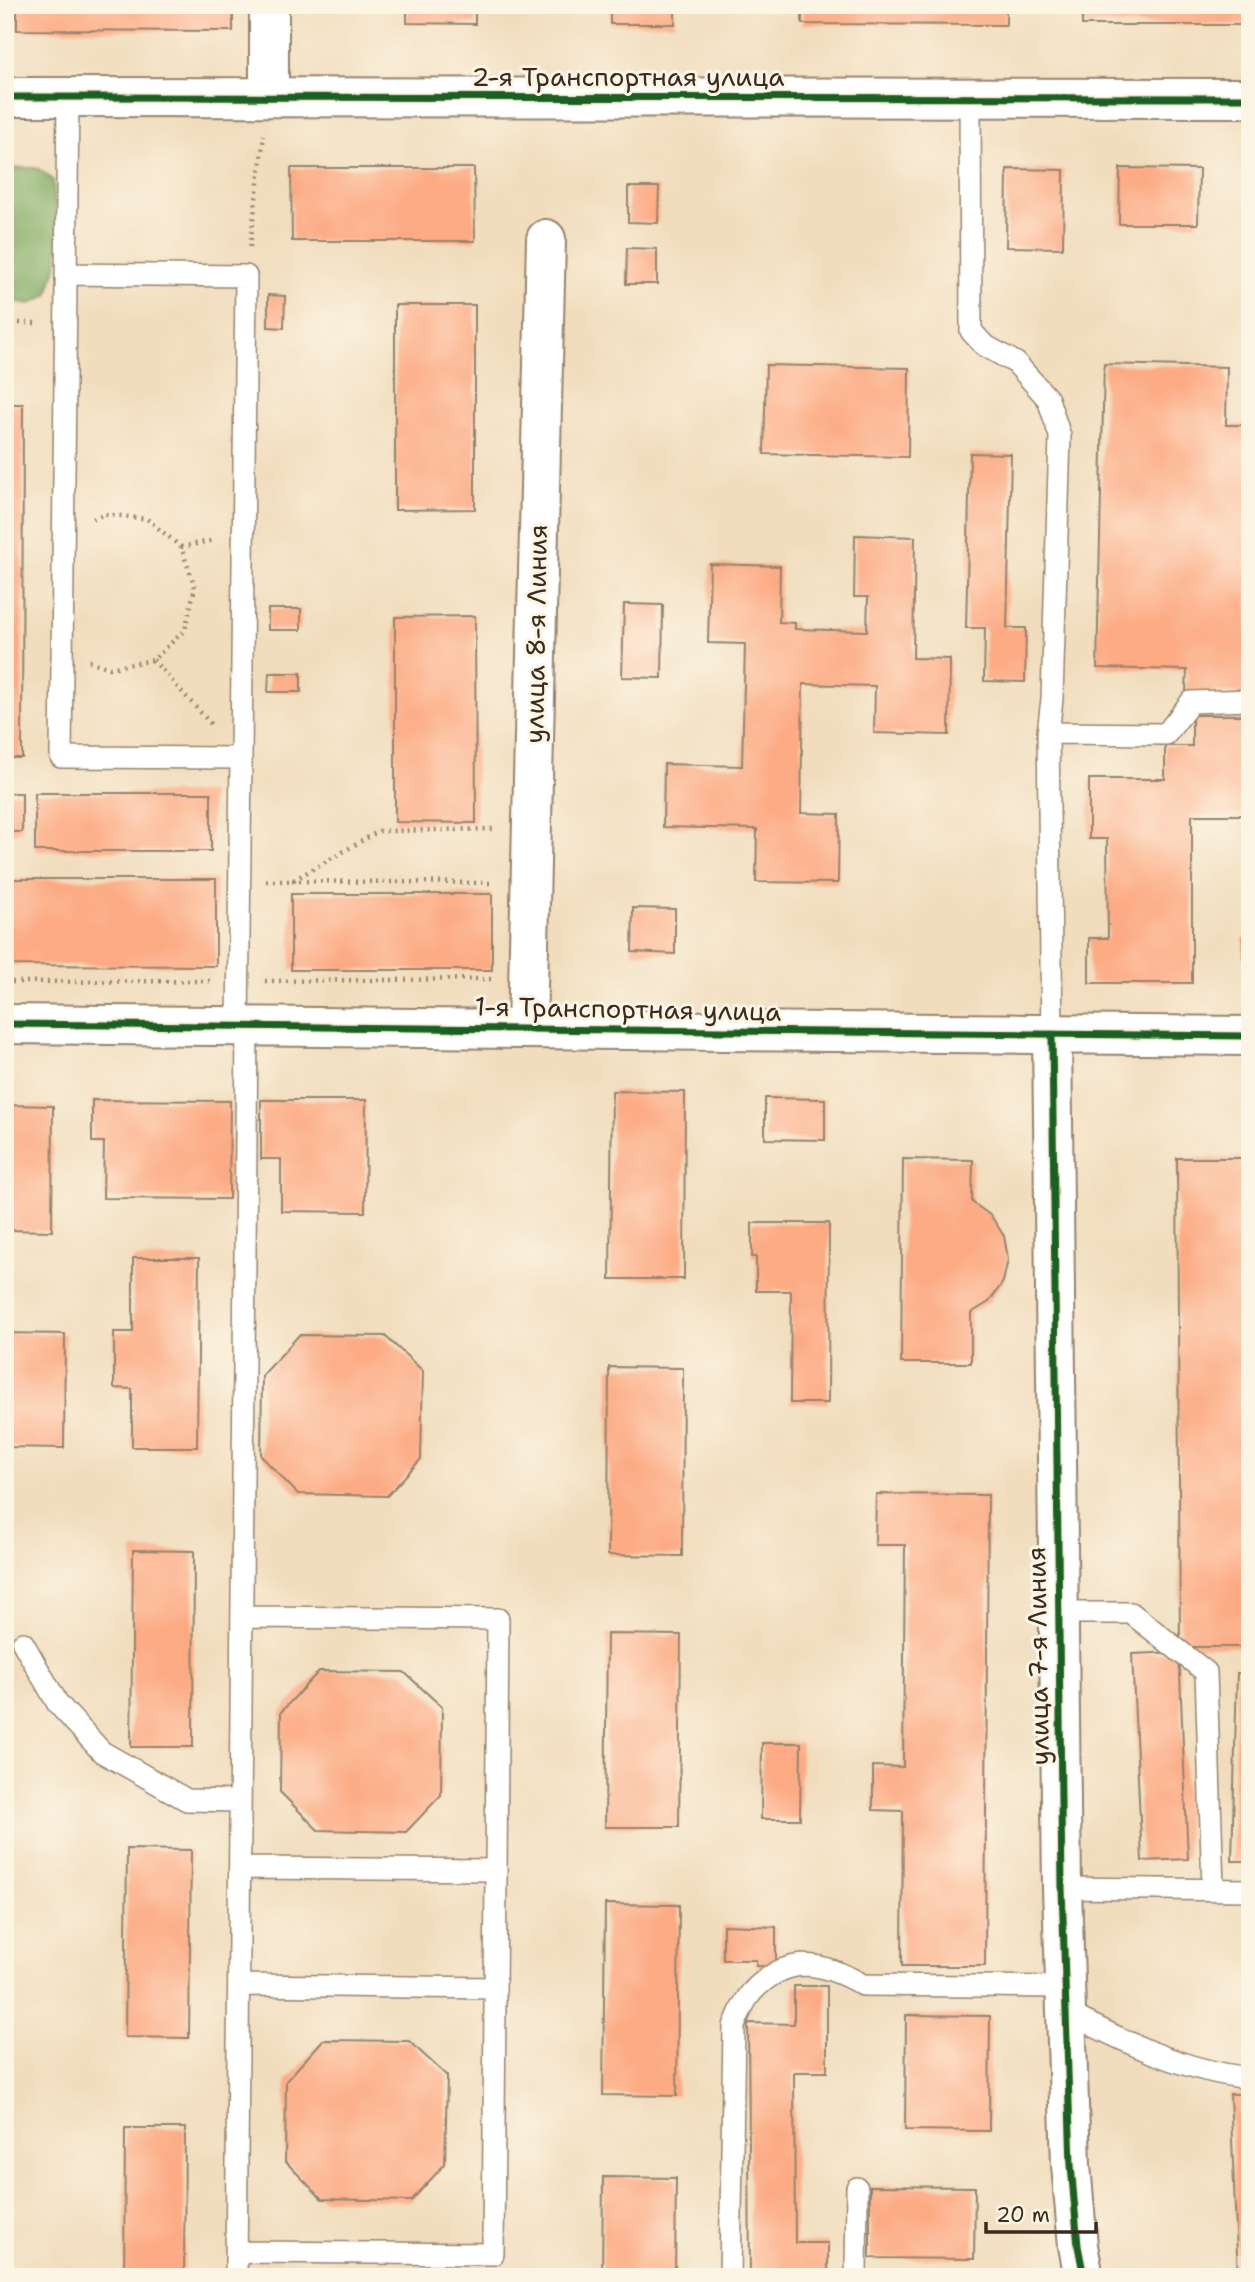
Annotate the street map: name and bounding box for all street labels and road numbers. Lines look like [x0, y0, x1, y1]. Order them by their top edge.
street label: 2-я Транспортная улица [472, 59, 784, 94]
street label: улица 8-я Линия [516, 524, 555, 744]
street label: 1-я Транспортная улица [474, 988, 782, 1029]
street label: улица 7-я Линия [1018, 1546, 1057, 1766]

